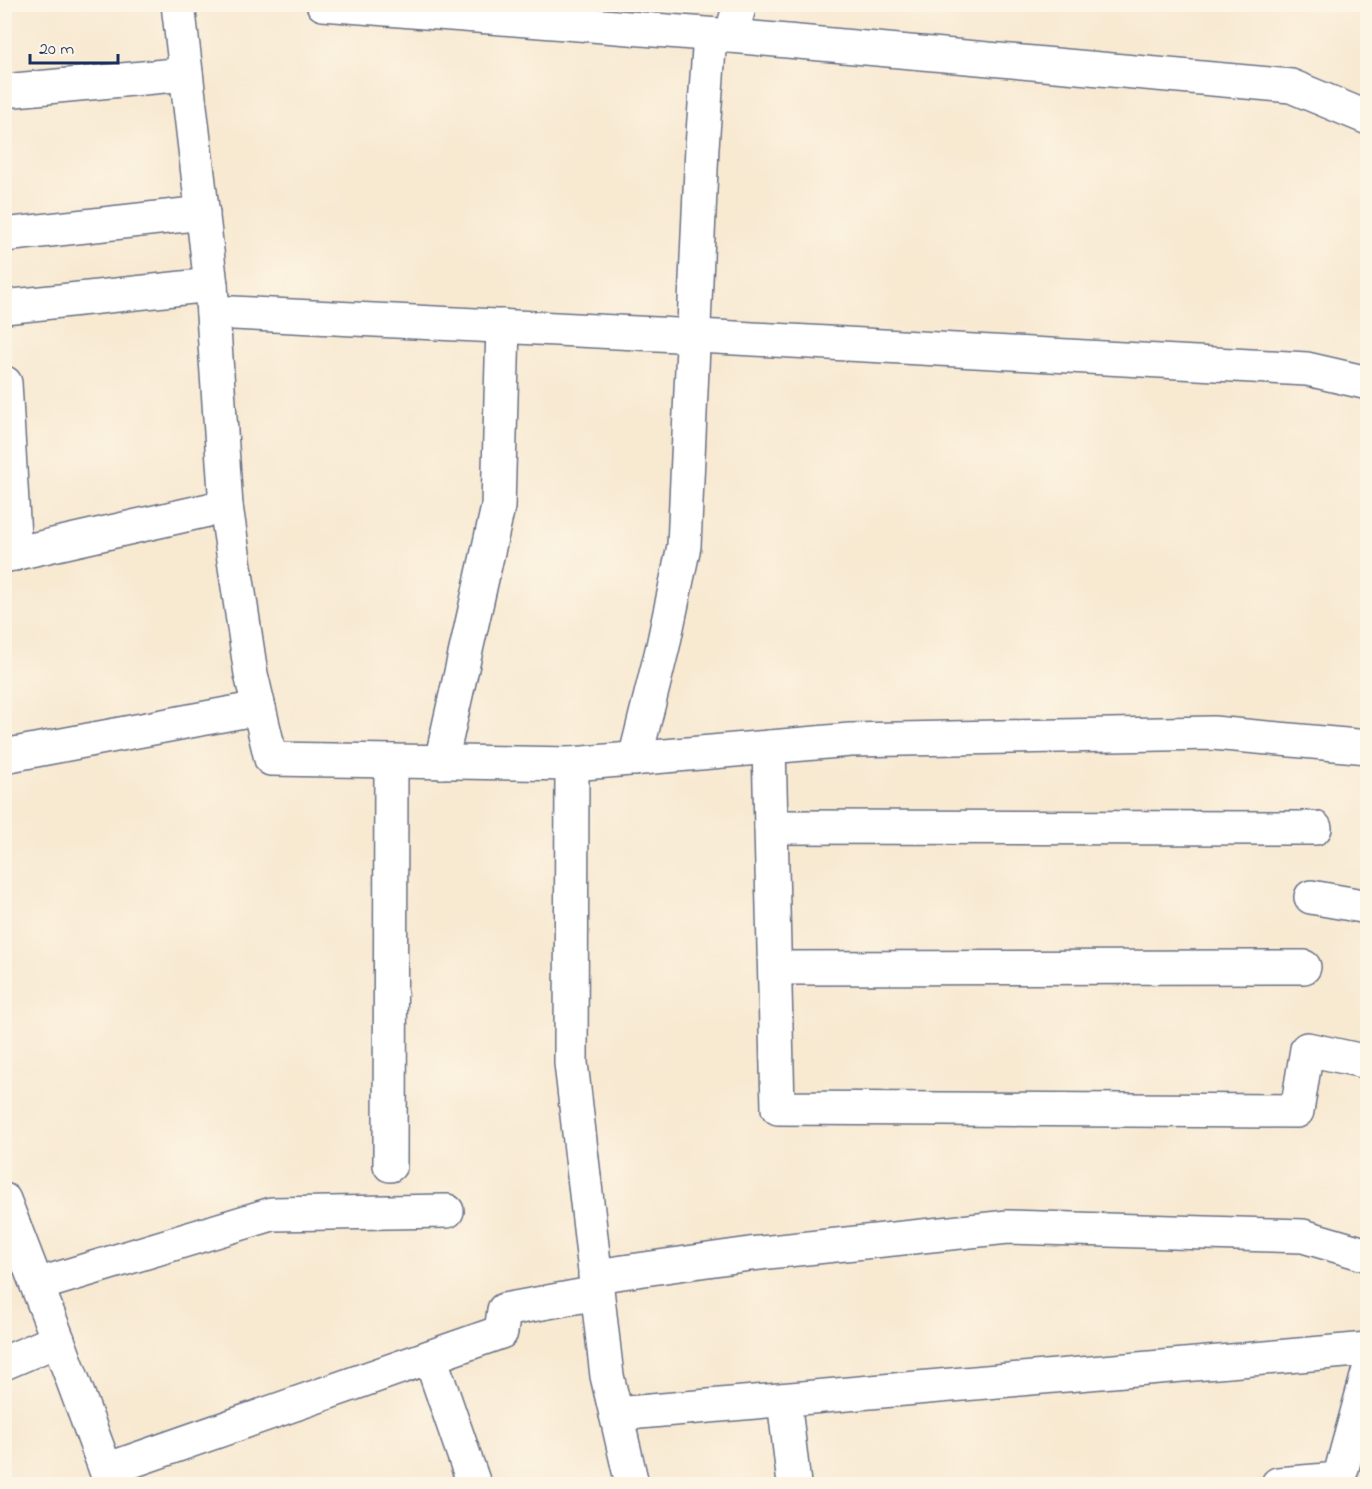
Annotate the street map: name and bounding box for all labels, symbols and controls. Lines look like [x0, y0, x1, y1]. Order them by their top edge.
scale bar [30, 27, 118, 65]
text: 20 m [39, 37, 74, 63]

